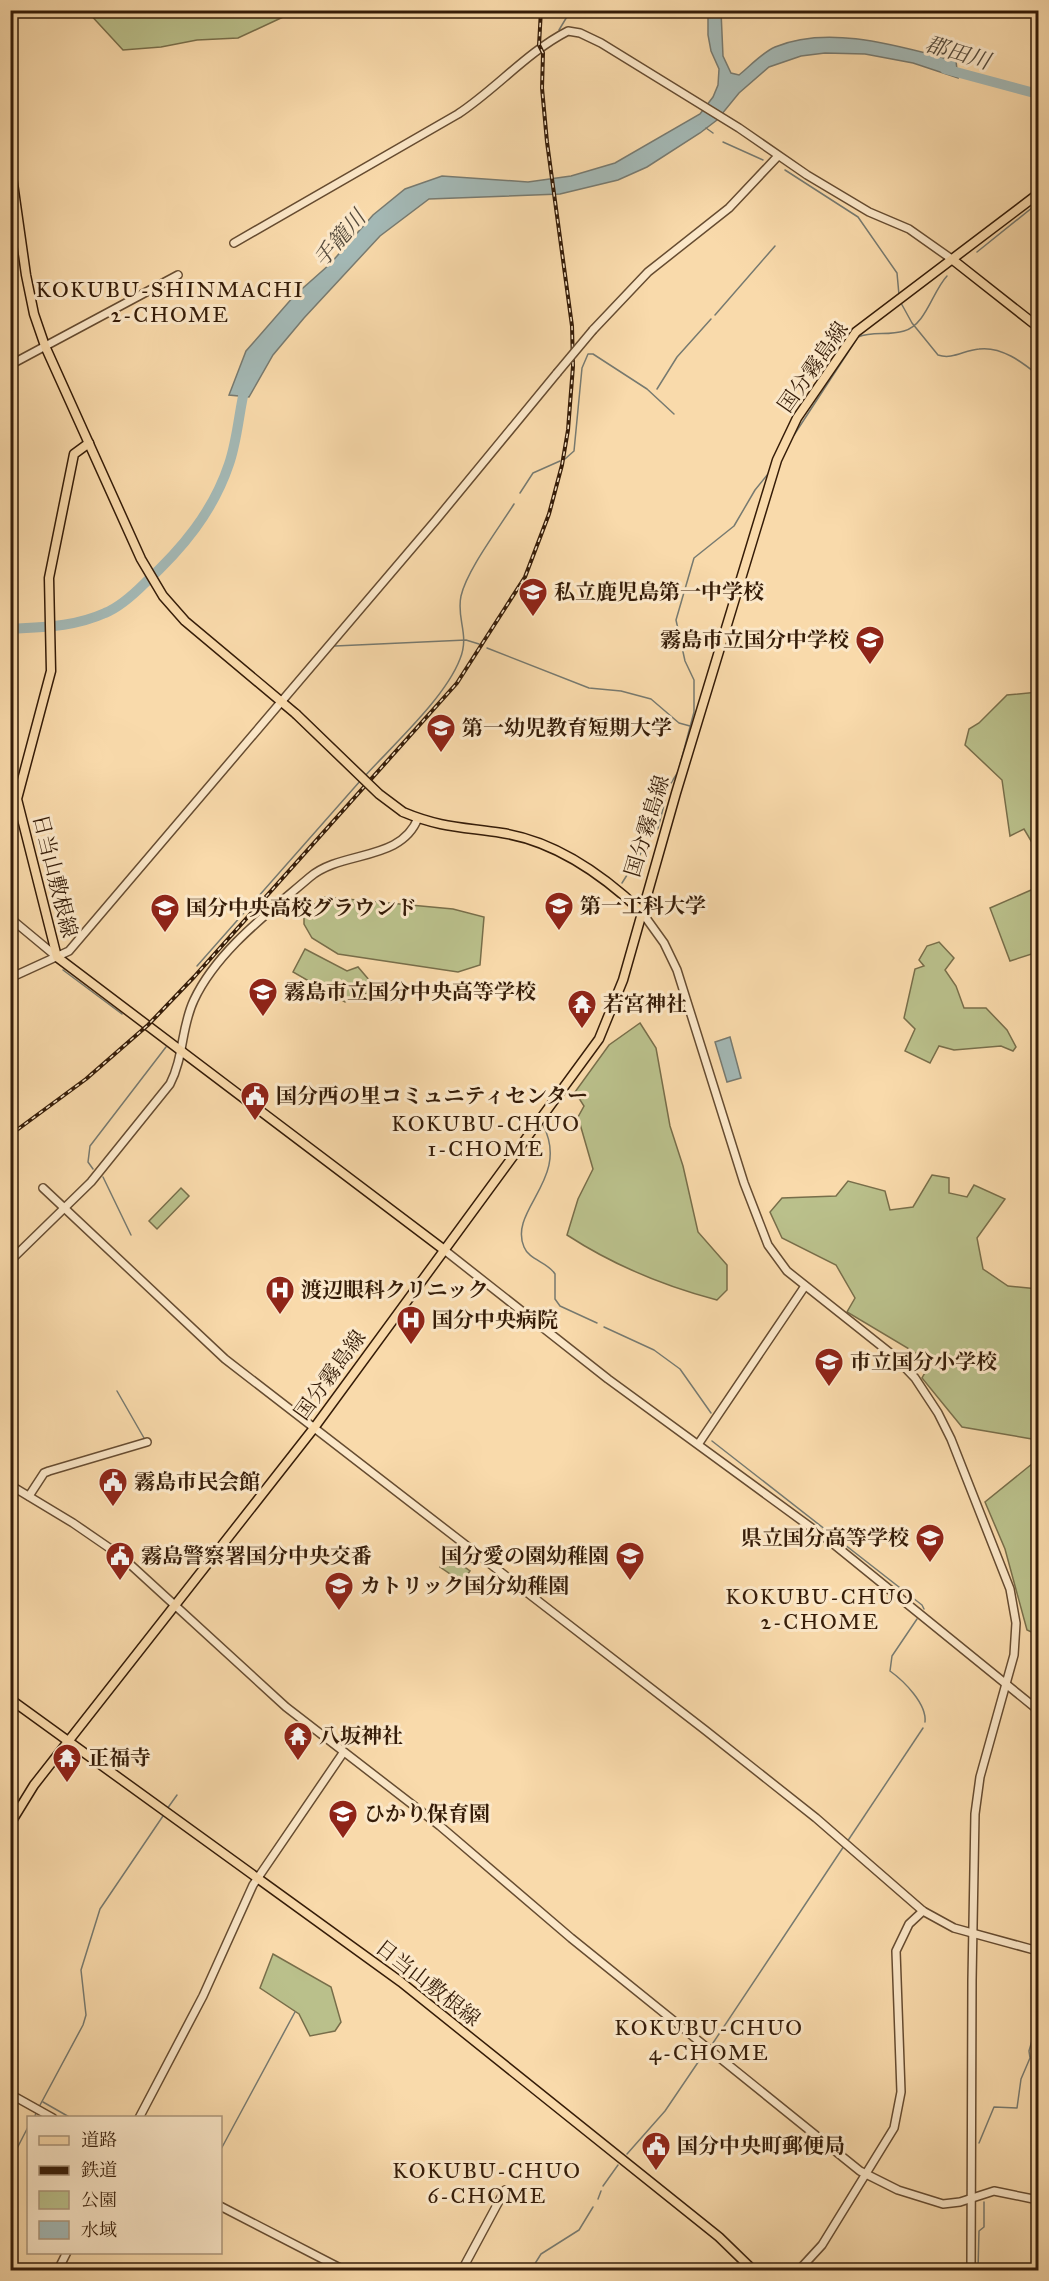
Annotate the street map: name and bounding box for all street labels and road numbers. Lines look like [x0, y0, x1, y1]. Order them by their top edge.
street label: 国分霧島線 [772, 317, 854, 417]
street label: 国分霧島線 [619, 772, 675, 880]
street label: 日当山敷根線 [27, 812, 83, 940]
street label: 国分霧島線 [289, 1325, 371, 1425]
street label: 日当山敷根線 [370, 1934, 486, 2032]

